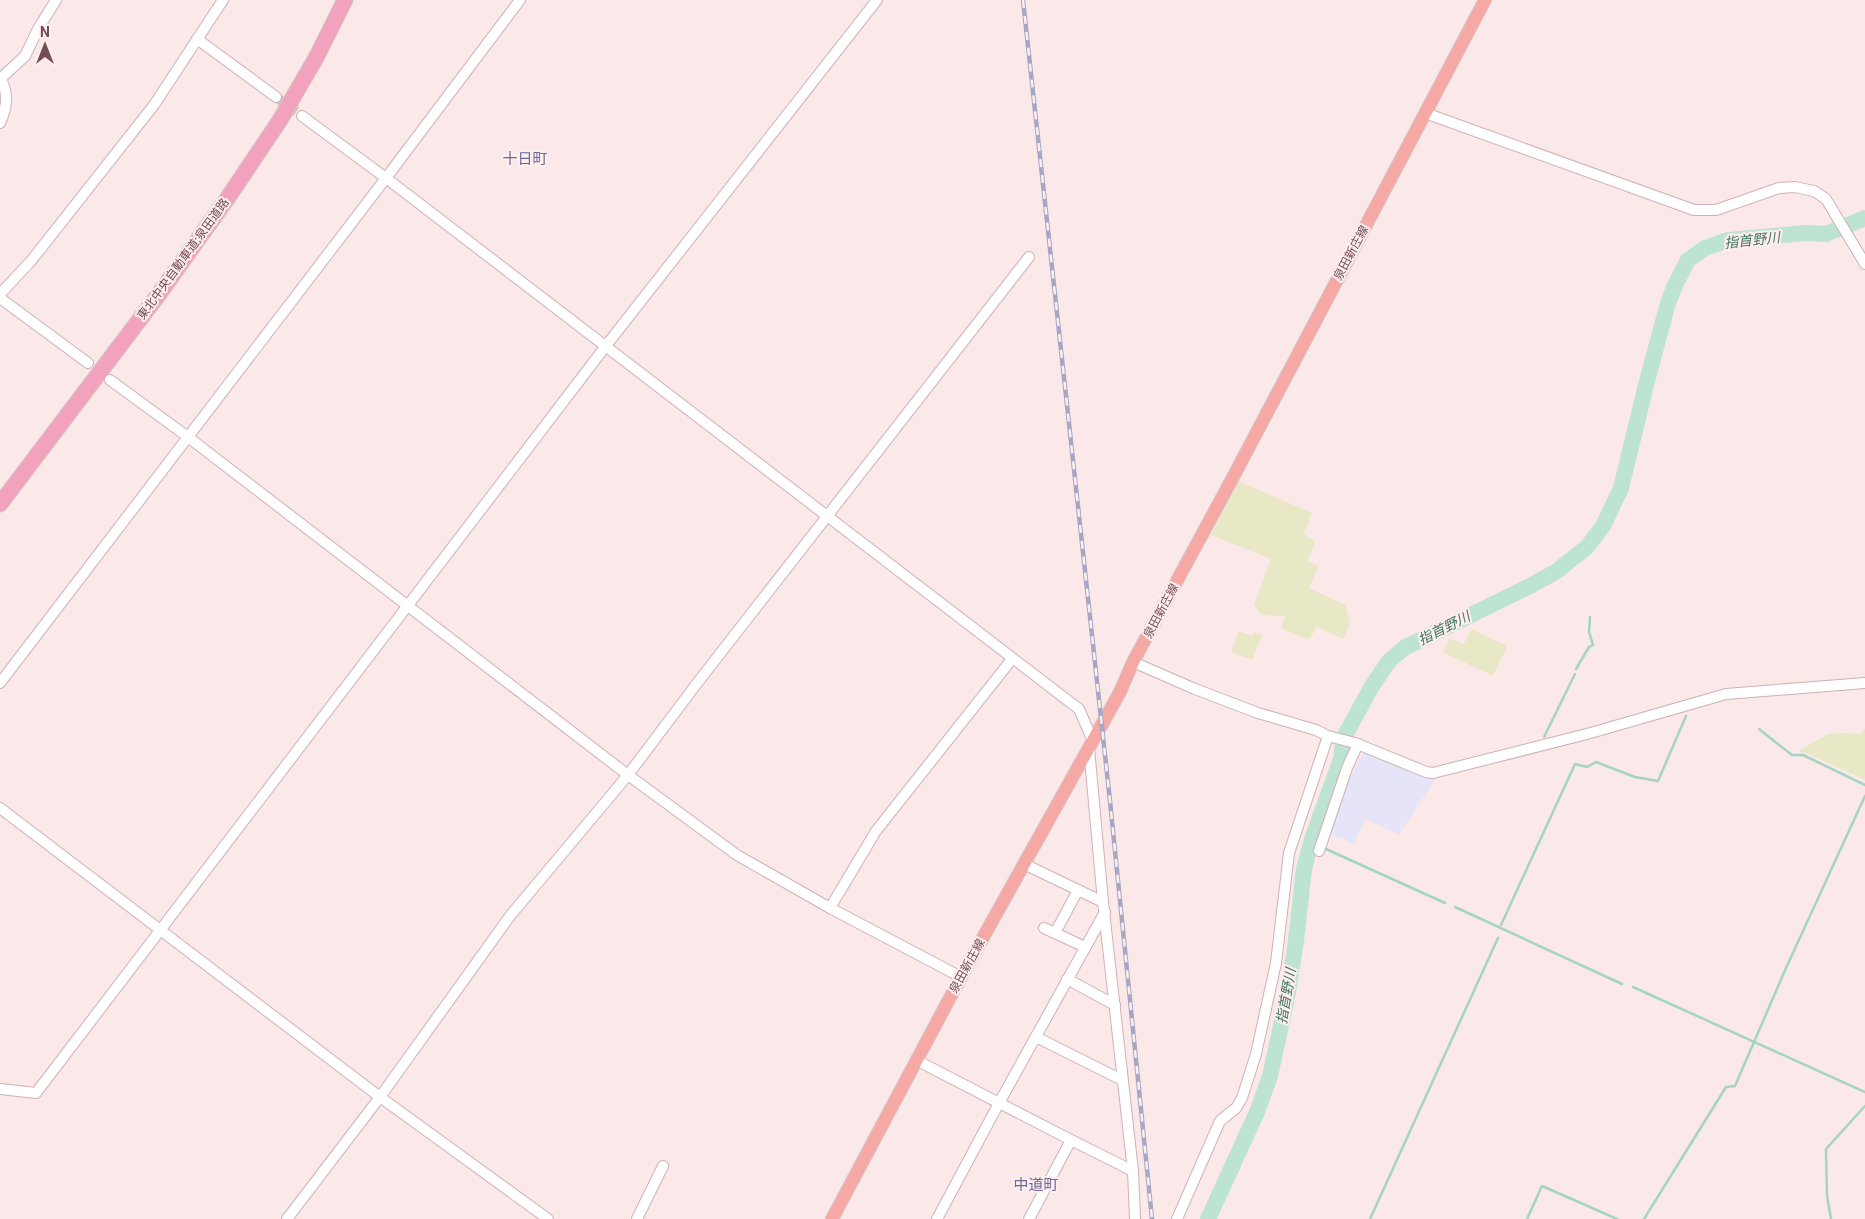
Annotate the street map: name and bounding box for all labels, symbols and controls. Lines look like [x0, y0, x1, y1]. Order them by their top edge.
north arrow [20, 20, 70, 70]
text: N [40, 24, 50, 40]
district label: 十日町 [502, 150, 548, 168]
street label: 東北中央自動車道;泉田道路 [134, 196, 232, 322]
street label: 泉田新庄線 [1331, 223, 1371, 283]
water label: 指首野川 [1723, 229, 1783, 251]
street label: 泉田新庄線 [1141, 581, 1181, 641]
water label: 指首野川 [1415, 607, 1474, 648]
street label: 泉田新庄線 [946, 936, 988, 996]
water label: 指首野川 [1273, 965, 1299, 1025]
district label: 中道町 [1013, 1176, 1059, 1194]

